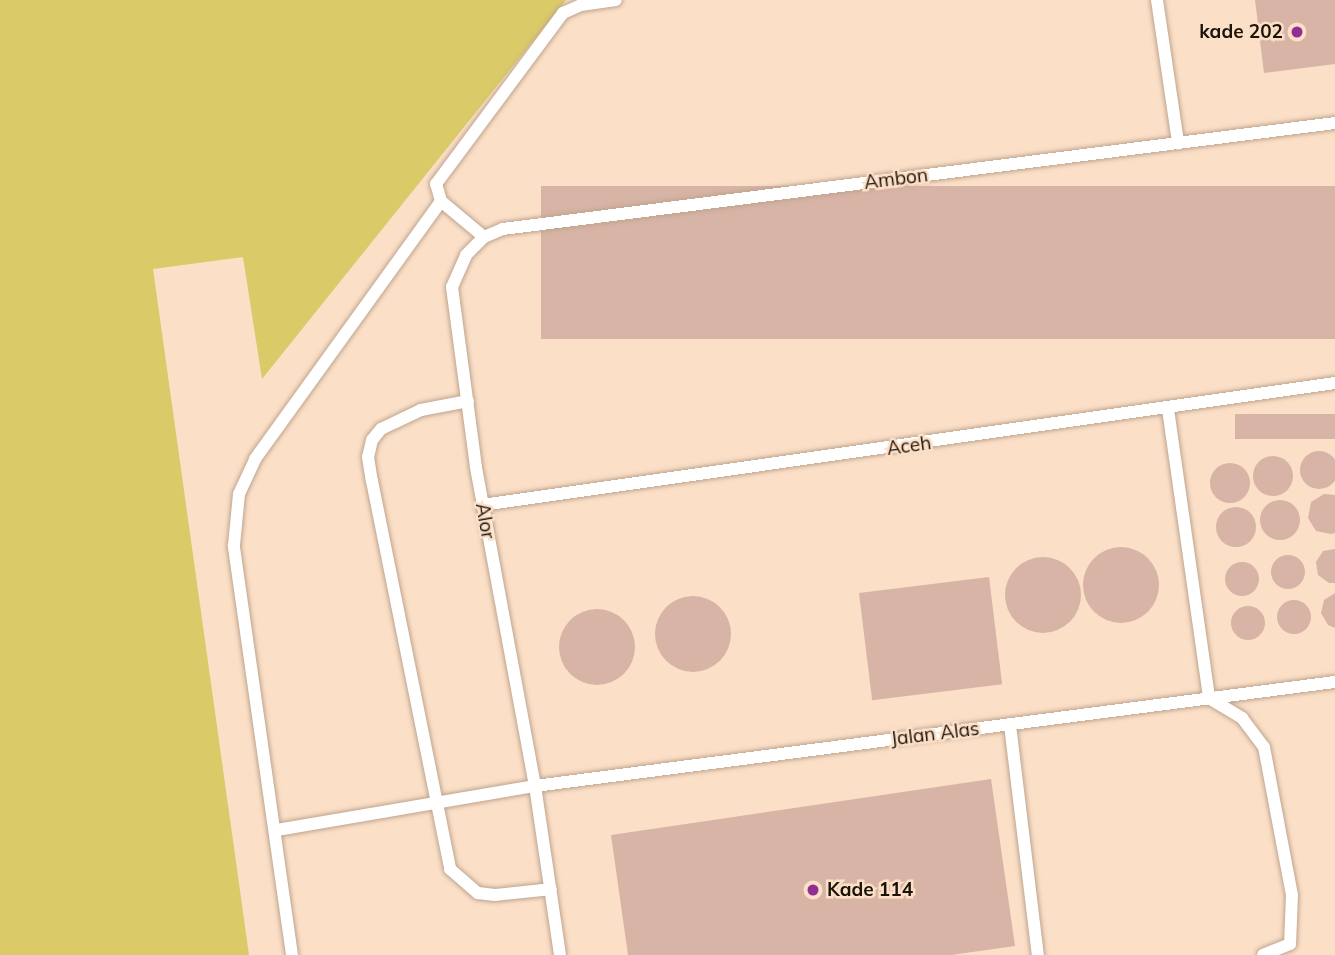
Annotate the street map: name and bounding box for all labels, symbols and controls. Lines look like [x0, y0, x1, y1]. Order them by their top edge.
place label: kade 202 [1199, 21, 1283, 43]
marker: kade 202 [1289, 24, 1305, 40]
street label: Ambon [863, 164, 929, 194]
street label: Aceh [885, 432, 933, 460]
street label: Alor [471, 501, 499, 541]
street label: Jalan Alas [889, 717, 981, 751]
place label: Kade 114 [827, 879, 913, 901]
marker: Kade 114 [805, 882, 821, 898]

